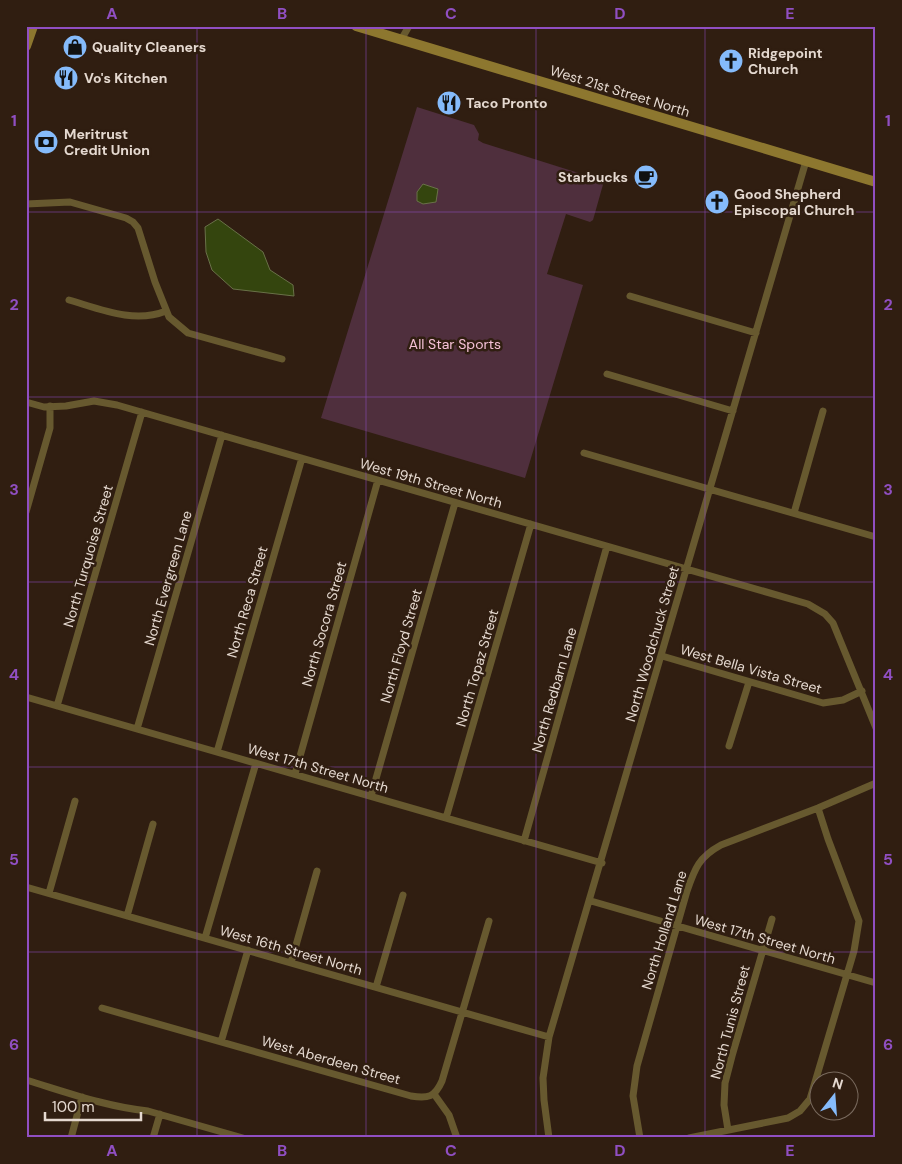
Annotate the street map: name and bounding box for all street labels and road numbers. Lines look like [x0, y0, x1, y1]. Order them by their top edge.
street label: West 21st Street North [548, 61, 692, 121]
street label: West 19th Street North [358, 454, 504, 512]
street label: North Turquoise Street [59, 483, 117, 629]
street label: North Evergreen Lane [140, 508, 196, 648]
street label: North Reca Street [222, 544, 272, 660]
street label: North Socora Street [298, 559, 350, 689]
street label: North Woodchuck Street [621, 564, 683, 724]
street label: North Floyd Street [376, 587, 426, 705]
street label: North Topaz Street [452, 607, 502, 729]
street label: North Redbarn Lane [528, 625, 580, 755]
street label: West Bella Vista Street [678, 640, 824, 698]
street label: West 17th Street North [245, 739, 391, 797]
street label: North Holland Lane [637, 868, 691, 992]
street label: West 17th Street North [692, 910, 838, 968]
street label: West 16th Street North [218, 921, 364, 979]
street label: North Tunis Street [706, 963, 754, 1081]
street label: West Aberdeen Street [259, 1032, 403, 1088]

